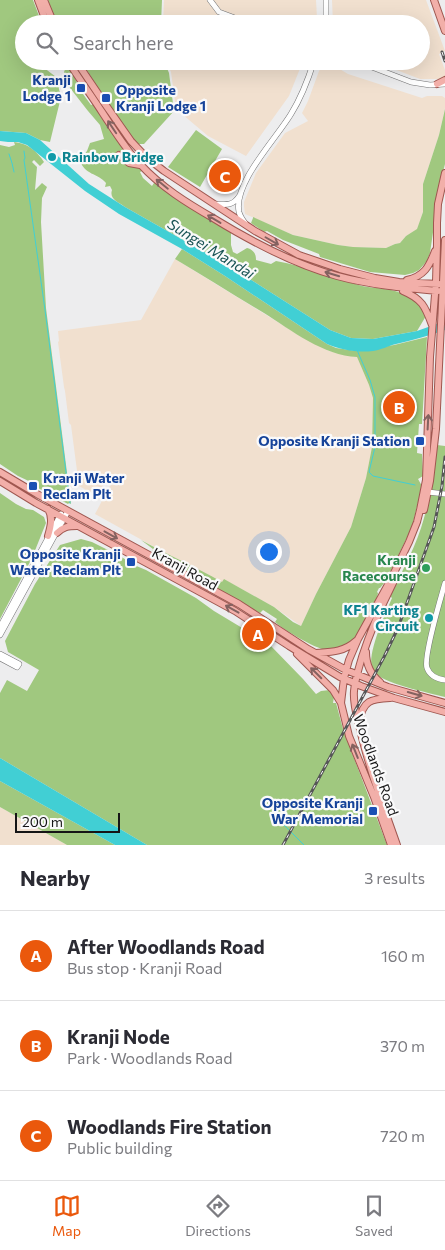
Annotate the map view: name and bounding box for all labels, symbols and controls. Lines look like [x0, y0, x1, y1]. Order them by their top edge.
search box [15, 15, 430, 70]
icon: search [33, 29, 61, 57]
text: Search here [73, 31, 173, 54]
place label: Kranji Lodge 1 [22, 71, 71, 104]
place label: Opposite Kranji Lodge 1 [116, 81, 206, 114]
marker: Kranji Lodge 1 [75, 82, 87, 94]
marker: Opposite Kranji Lodge 1 [100, 92, 112, 104]
one-way arrow [107, 121, 117, 135]
place label: Rainbow Bridge [62, 148, 164, 165]
marker: Rainbow Bridge [46, 151, 58, 163]
pin: C [209, 157, 241, 195]
one-way arrow [155, 179, 168, 190]
water label: Sungei Mandai [165, 214, 259, 283]
one-way arrow [208, 214, 222, 224]
one-way arrow [265, 236, 279, 246]
one-way arrow [325, 269, 341, 279]
pin: B [383, 388, 415, 426]
one-way arrow [423, 415, 433, 431]
place label: Opposite Kranji Station [258, 432, 410, 449]
marker: Opposite Kranji Station [414, 435, 426, 447]
place label: Kranji Water Reclam Plt [43, 469, 125, 502]
marker: Kranji Water Reclam Plt [27, 480, 39, 492]
one-way arrow [103, 530, 118, 540]
your location [256, 539, 282, 565]
street label: Kranji Road [149, 543, 221, 594]
place label: Opposite Kranji Water Reclam Plt [10, 545, 121, 578]
place label: Kranji Racecourse [342, 551, 416, 584]
marker: Opposite Kranji Water Reclam Plt [125, 556, 137, 568]
marker: Kranji Racecourse [420, 562, 432, 574]
place label: KF1 Karting Circuit [344, 601, 419, 634]
one-way arrow [225, 604, 240, 614]
marker: KF1 Karting Circuit [423, 612, 435, 624]
pin: A [242, 615, 274, 653]
one-way arrow [310, 667, 323, 679]
one-way arrow [406, 690, 422, 700]
street label: Woodlands Road [350, 712, 403, 818]
one-way arrow [350, 743, 359, 759]
place label: Opposite Kranji War Memorial [262, 794, 363, 827]
marker: Opposite Kranji War Memorial [367, 805, 379, 817]
scale bar [15, 810, 120, 833]
text: 200 m [22, 813, 63, 830]
text: Nearby [20, 865, 90, 890]
text: 3 results [364, 868, 425, 887]
text: After Woodlands Road [67, 935, 265, 958]
text: A [30, 946, 42, 965]
text: 160 m [381, 946, 425, 965]
text: Bus stop · Kranji Road [67, 958, 222, 977]
text: Kranji Node [67, 1025, 170, 1048]
text: B [31, 1036, 41, 1055]
text: 370 m [380, 1036, 425, 1055]
text: Park · Woodlands Road [67, 1048, 232, 1067]
text: Woodlands Fire Station [67, 1115, 272, 1138]
text: C [31, 1126, 41, 1145]
text: 720 m [380, 1126, 425, 1145]
text: Public building [67, 1138, 172, 1157]
tab: Map [52, 1192, 81, 1239]
tab: Directions [185, 1192, 251, 1239]
tab: Saved [355, 1192, 393, 1239]

